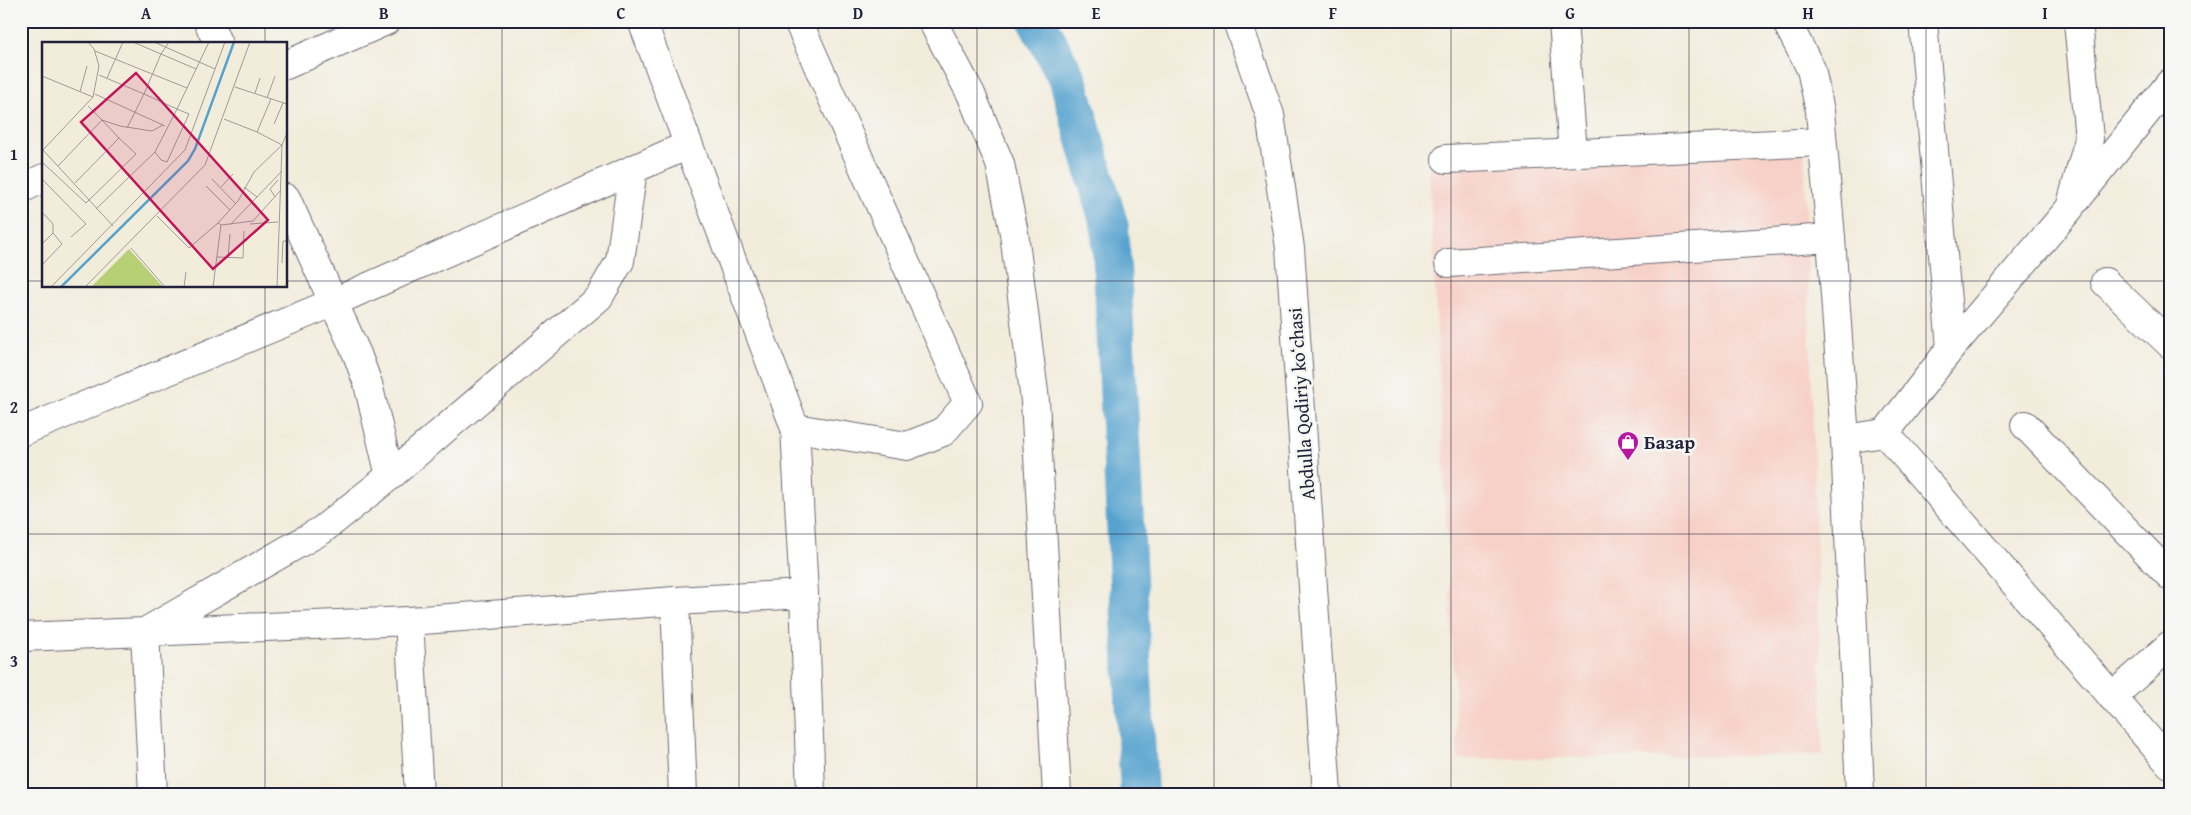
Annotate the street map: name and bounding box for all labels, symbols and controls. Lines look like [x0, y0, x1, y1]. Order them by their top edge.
text: A [141, 1, 152, 25]
text: B [379, 1, 389, 25]
text: C [616, 1, 626, 25]
text: D [853, 1, 863, 25]
text: E [1092, 1, 1101, 25]
text: F [1329, 1, 1337, 25]
text: G [1565, 1, 1575, 25]
text: H [1802, 1, 1814, 25]
text: I [2042, 1, 2048, 25]
inset map [42, 42, 288, 288]
text: 1 [10, 142, 18, 166]
street label: Abdulla Qodiriy koʻchasi [1280, 307, 1322, 501]
text: 2 [10, 395, 18, 419]
place label: Базар [1644, 428, 1695, 456]
shop icon: Базар [1616, 430, 1640, 461]
text: 3 [10, 649, 18, 673]

